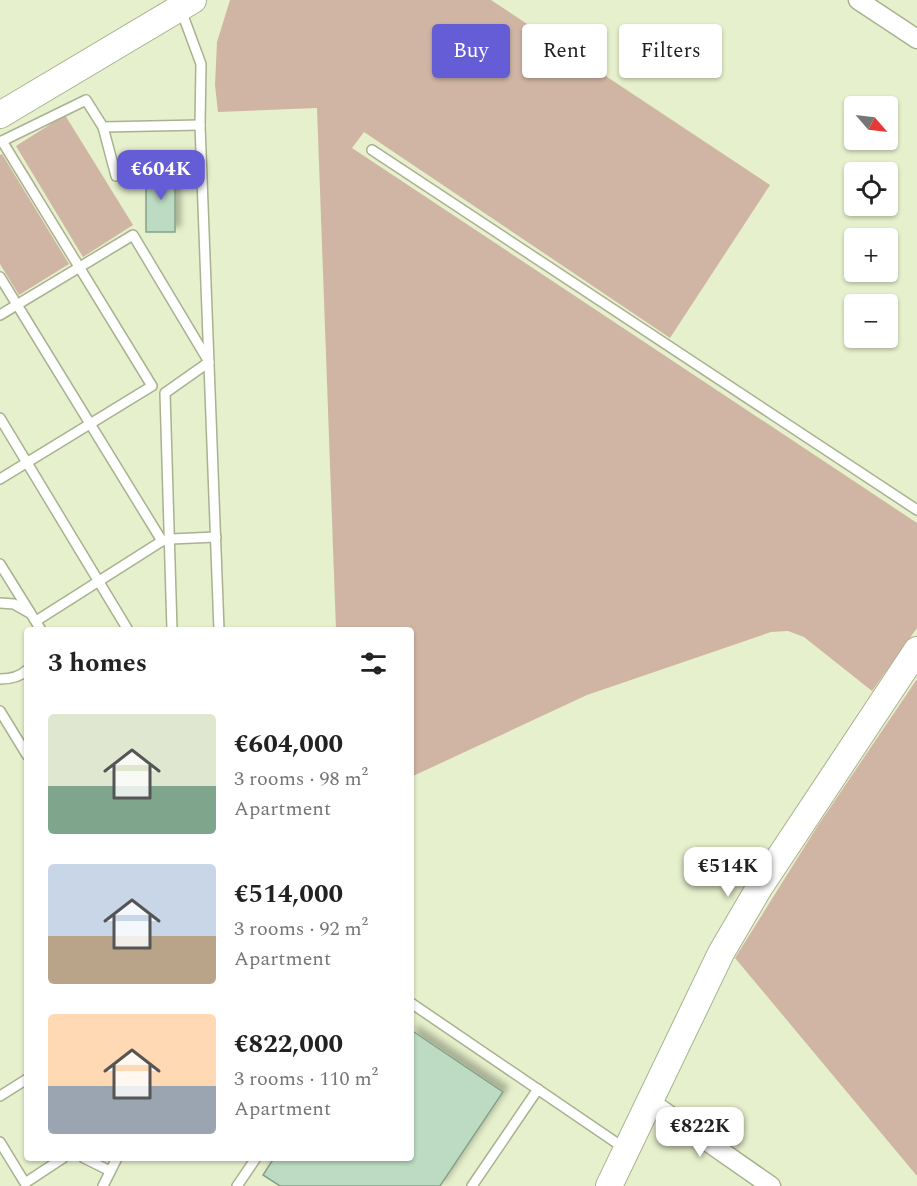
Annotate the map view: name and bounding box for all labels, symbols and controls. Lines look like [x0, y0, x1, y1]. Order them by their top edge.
chip: Buy [432, 24, 510, 78]
chip: Rent [522, 24, 607, 78]
chip: Filters [619, 24, 722, 78]
north arrow [844, 96, 898, 150]
map controls [844, 96, 898, 348]
pin: €604K [119, 150, 203, 201]
text: €604K [131, 154, 191, 184]
button: locate [844, 162, 898, 216]
button: + [844, 228, 898, 282]
button: − [844, 294, 898, 348]
text: 3 homes [48, 643, 147, 683]
icon: filters [357, 647, 390, 680]
text: €604,000 [234, 724, 343, 764]
icon: home [96, 738, 168, 810]
text: 3 rooms · 98 m² [234, 764, 368, 794]
text: Apartment [234, 794, 331, 824]
pin: €514K [686, 847, 770, 898]
text: €514K [698, 851, 758, 881]
text: €514,000 [234, 874, 343, 914]
icon: home [96, 888, 168, 960]
text: 3 rooms · 92 m² [234, 914, 368, 944]
text: Apartment [234, 944, 331, 974]
text: €822,000 [234, 1024, 343, 1064]
icon: home [96, 1038, 168, 1110]
text: 3 rooms · 110 m² [234, 1064, 378, 1094]
text: Apartment [234, 1094, 331, 1124]
pin: €822K [658, 1107, 742, 1158]
text: €822K [670, 1111, 730, 1141]

